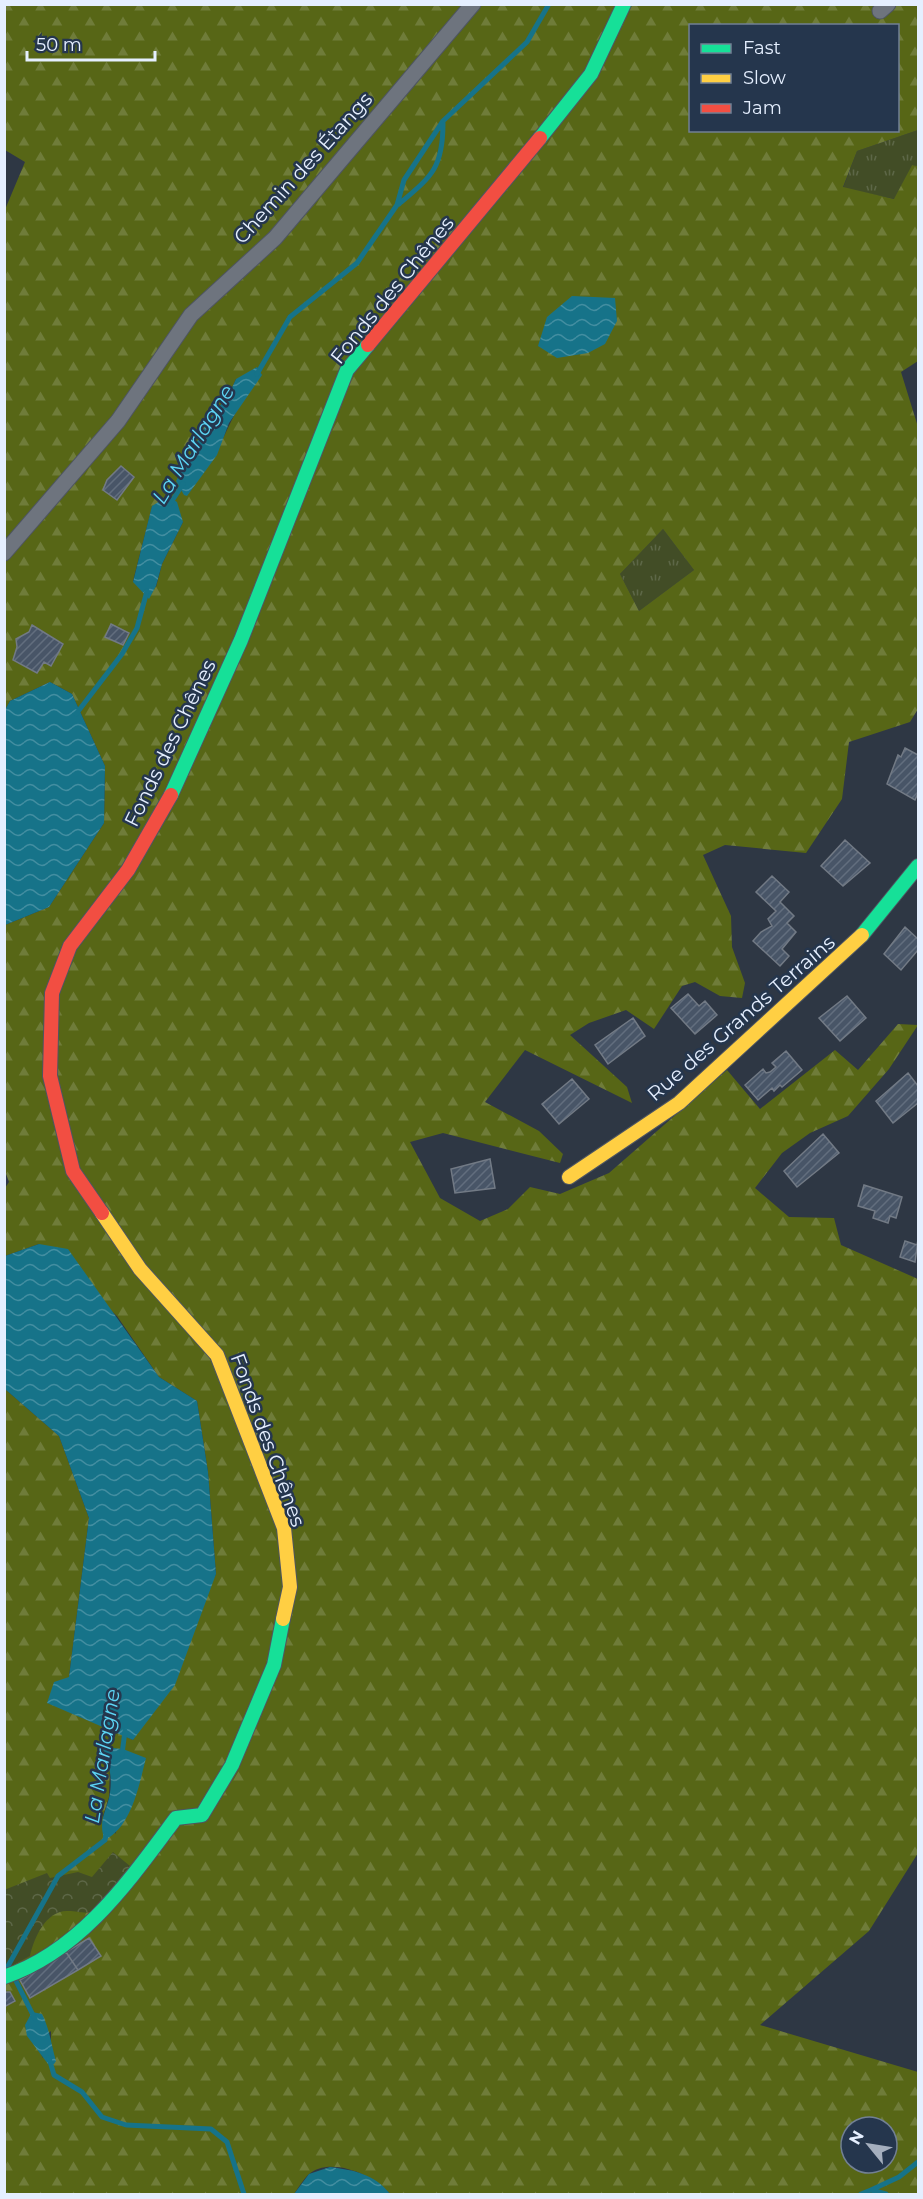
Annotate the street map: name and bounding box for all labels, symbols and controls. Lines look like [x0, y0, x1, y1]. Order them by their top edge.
scale bar [27, 24, 154, 62]
legend [689, 24, 899, 132]
text: 50 m [36, 34, 82, 56]
text: Fast [743, 37, 781, 59]
text: Slow [743, 67, 786, 89]
street label: Chemin des Étangs [229, 87, 377, 249]
text: Jam [742, 97, 782, 119]
street label: Fonds des Chênes [325, 211, 459, 369]
water label: La Marlagne [146, 380, 240, 508]
street label: Fonds des Chênes [119, 655, 221, 830]
street label: Rue des Grands Terrains [642, 930, 840, 1106]
street label: Fonds des Chênes [225, 1350, 311, 1530]
water label: La Marlagne [79, 1687, 125, 1825]
north arrow [839, 2115, 899, 2175]
text: N [845, 2127, 868, 2148]

